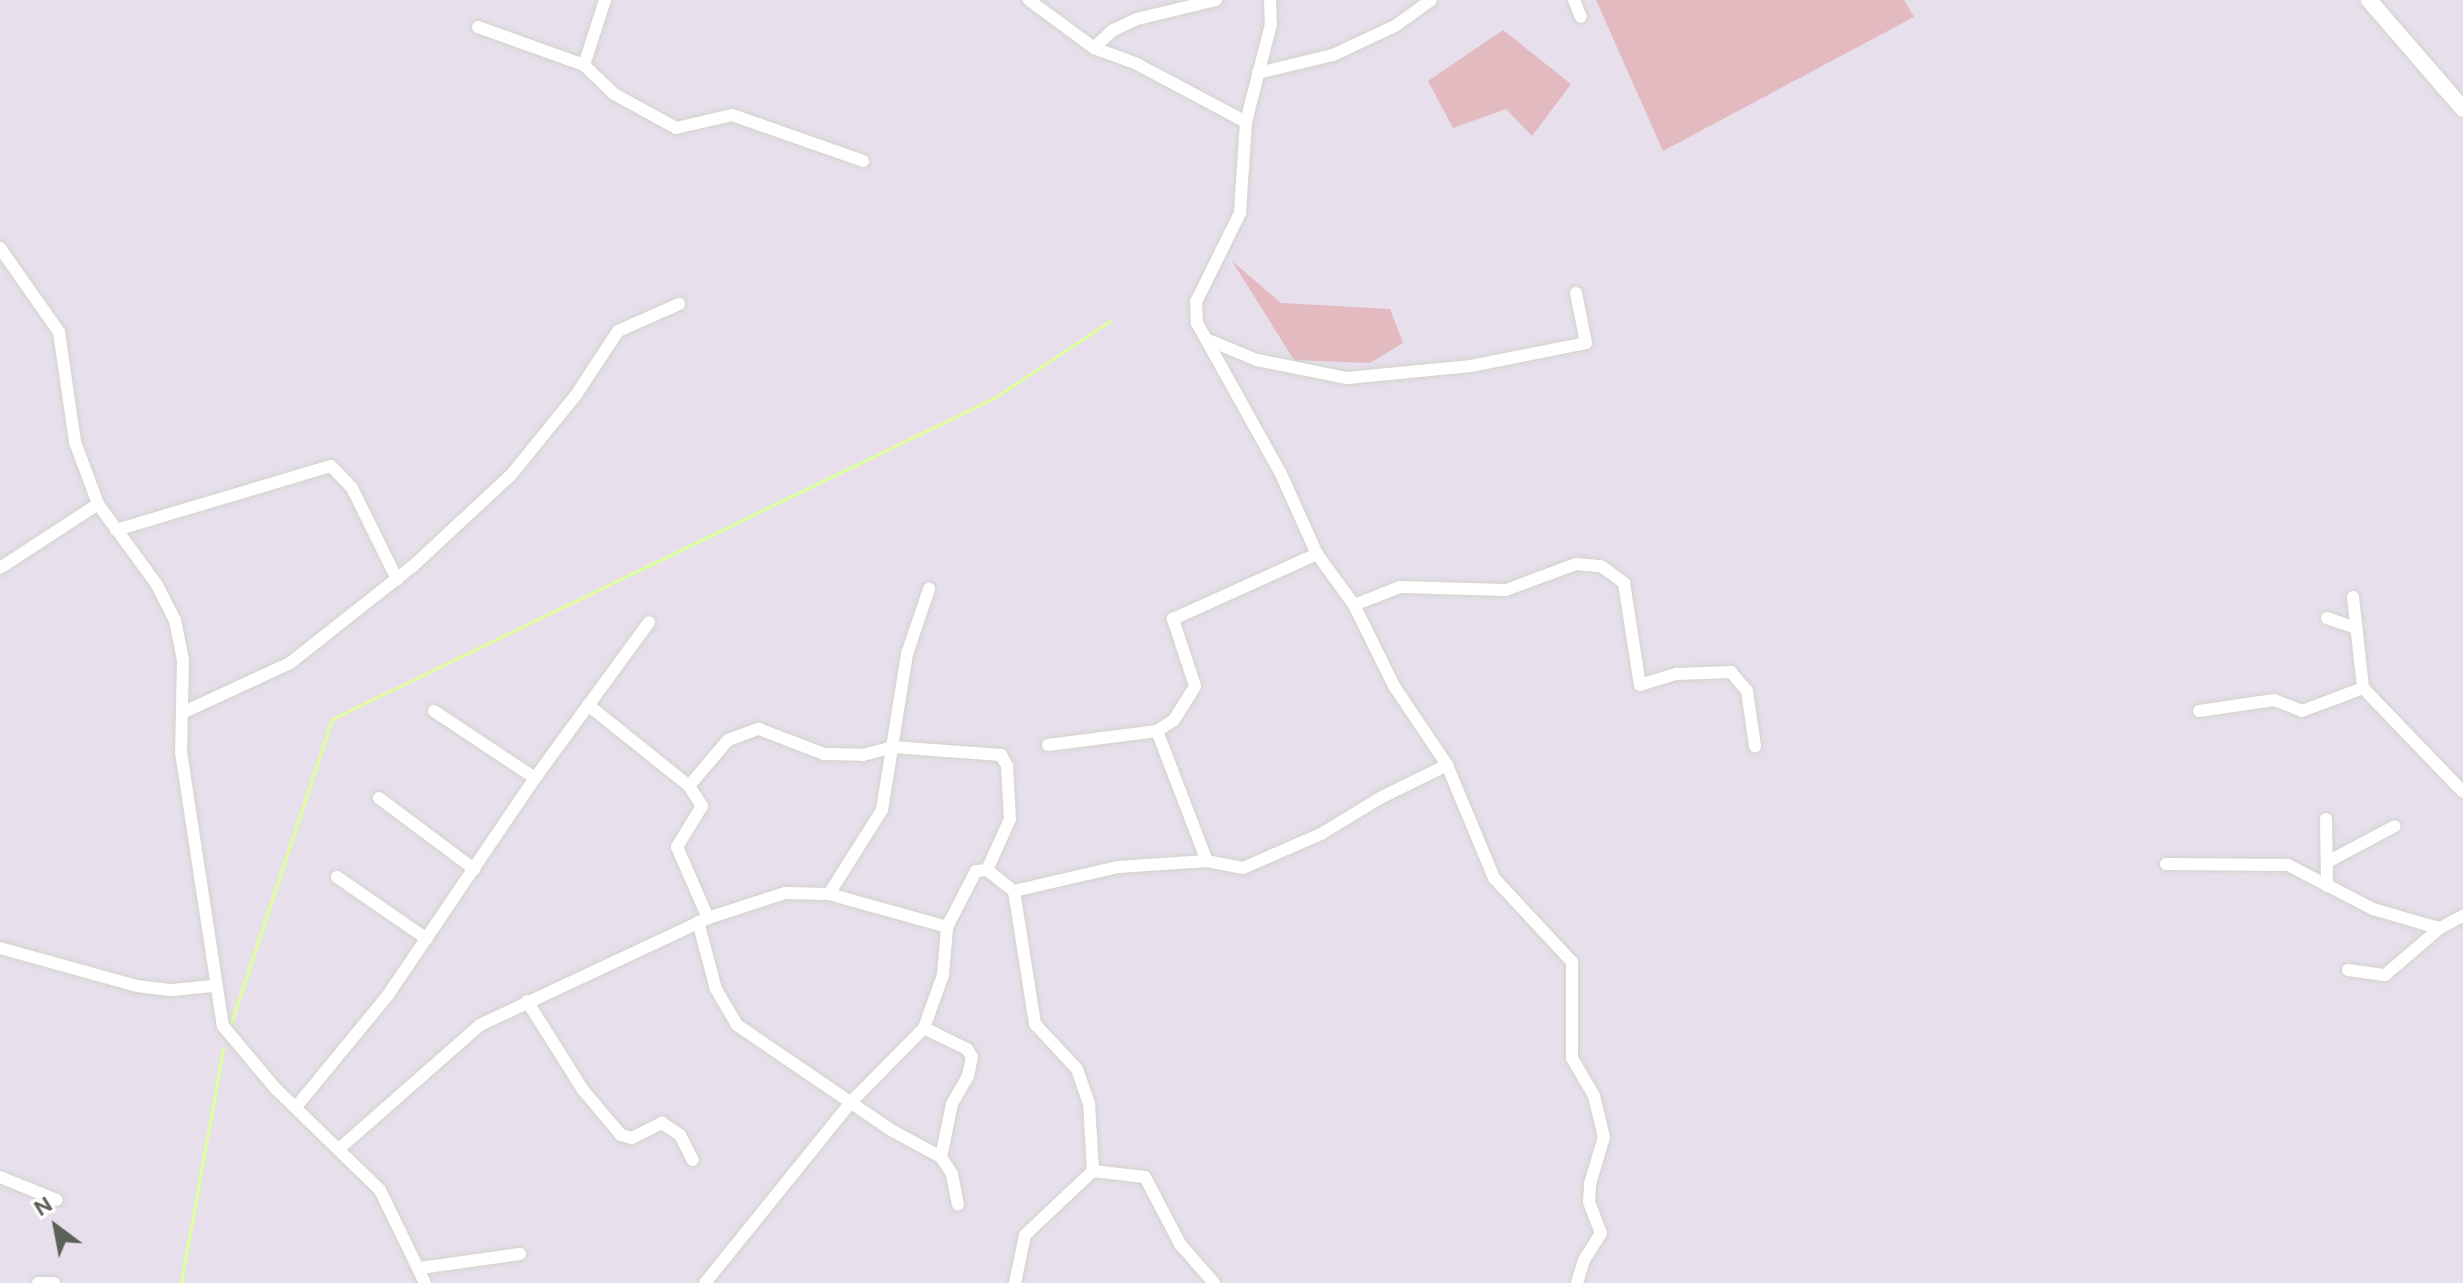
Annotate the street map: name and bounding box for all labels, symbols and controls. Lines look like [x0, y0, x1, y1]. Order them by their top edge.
north arrow [16, 1187, 96, 1267]
text: N [29, 1190, 57, 1223]

